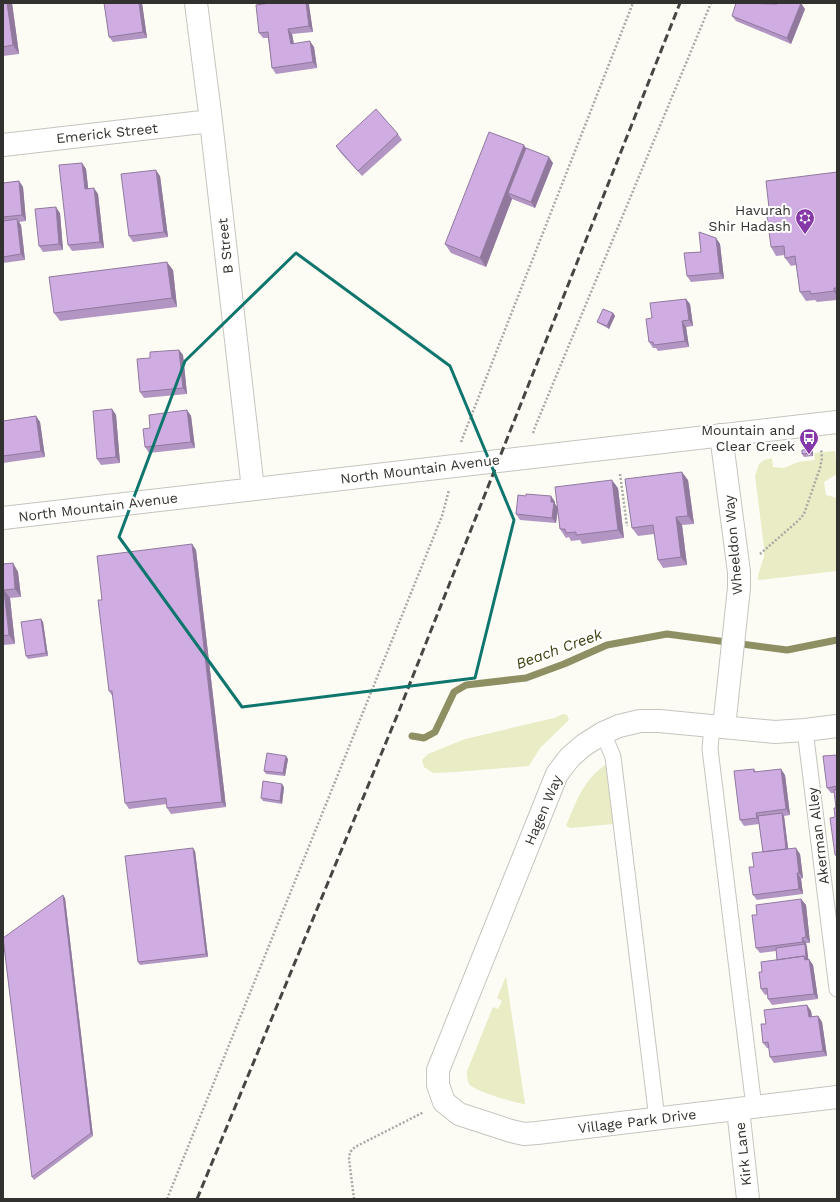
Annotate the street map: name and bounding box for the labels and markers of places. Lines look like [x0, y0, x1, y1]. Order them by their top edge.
place label: Havurah Shir Hadash [709, 202, 791, 234]
synagogue icon: Havurah Shir Hadash [794, 207, 816, 235]
place label: Mountain and Clear Creek [701, 422, 795, 454]
bus stop icon: Mountain and Clear Creek [798, 427, 820, 455]

